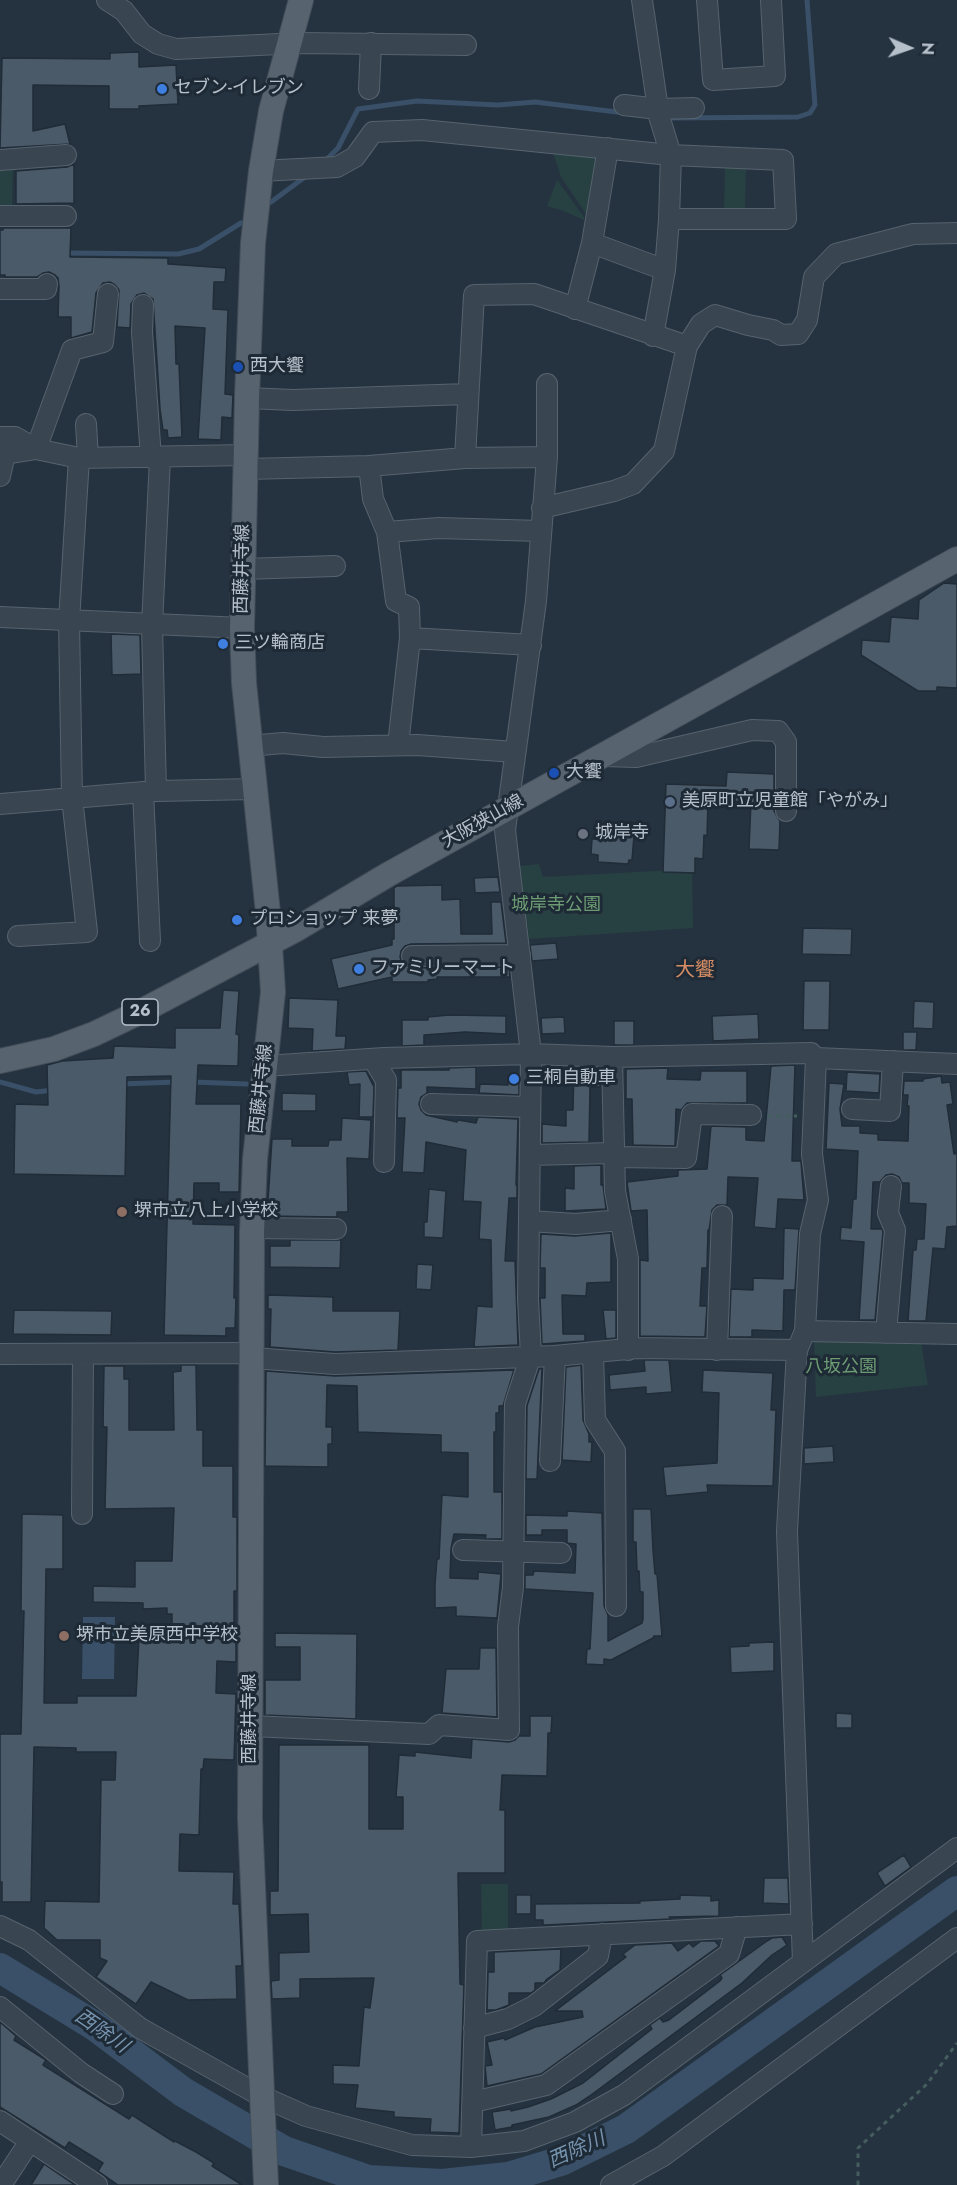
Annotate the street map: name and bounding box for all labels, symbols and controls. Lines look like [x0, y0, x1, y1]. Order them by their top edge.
north arrow [879, 18, 939, 78]
text: N [916, 42, 939, 55]
place label: セブン-イレブン [174, 78, 304, 100]
marker: セブン-イレブン [155, 82, 169, 96]
place label: 西大饗 [250, 356, 304, 378]
marker: 西大饗 [231, 360, 245, 374]
street label: 西藤井寺線 [231, 524, 255, 614]
place label: 三ツ輪商店 [235, 633, 325, 655]
marker: 三ツ輪商店 [216, 637, 230, 651]
place label: 大饗 [566, 762, 602, 784]
marker: 大饗 [547, 766, 561, 780]
street label: 大阪狭山線 [438, 791, 528, 853]
place label: 美原町立児童館「やがみ」 [682, 791, 898, 813]
marker: 美原町立児童館「やがみ」 [663, 795, 677, 809]
place label: 城岸寺 [595, 823, 649, 845]
marker: 城岸寺 [576, 827, 590, 841]
park label: 城岸寺公園 [511, 895, 601, 917]
place label: プロショップ 来夢 [249, 909, 398, 931]
marker: プロショップ 来夢 [230, 913, 244, 927]
place label: ファミリーマート [371, 958, 515, 980]
district label: 大饗 [675, 959, 715, 983]
marker: ファミリーマート [352, 962, 366, 976]
road number: 26 [122, 999, 158, 1025]
street label: 西藤井寺線 [247, 1043, 277, 1135]
place label: 三桐自動車 [526, 1068, 616, 1090]
marker: 三桐自動車 [507, 1072, 521, 1086]
place label: 堺市立八上小学校 [134, 1201, 278, 1223]
marker: 堺市立八上小学校 [115, 1205, 129, 1219]
park label: 八坂公園 [805, 1357, 877, 1379]
place label: 堺市立美原西中学校 [76, 1625, 238, 1647]
marker: 堺市立美原西中学校 [57, 1629, 71, 1643]
street label: 西藤井寺線 [240, 1674, 262, 1764]
water label: 西除川 [70, 2005, 132, 2059]
water label: 西除川 [545, 2128, 609, 2174]

